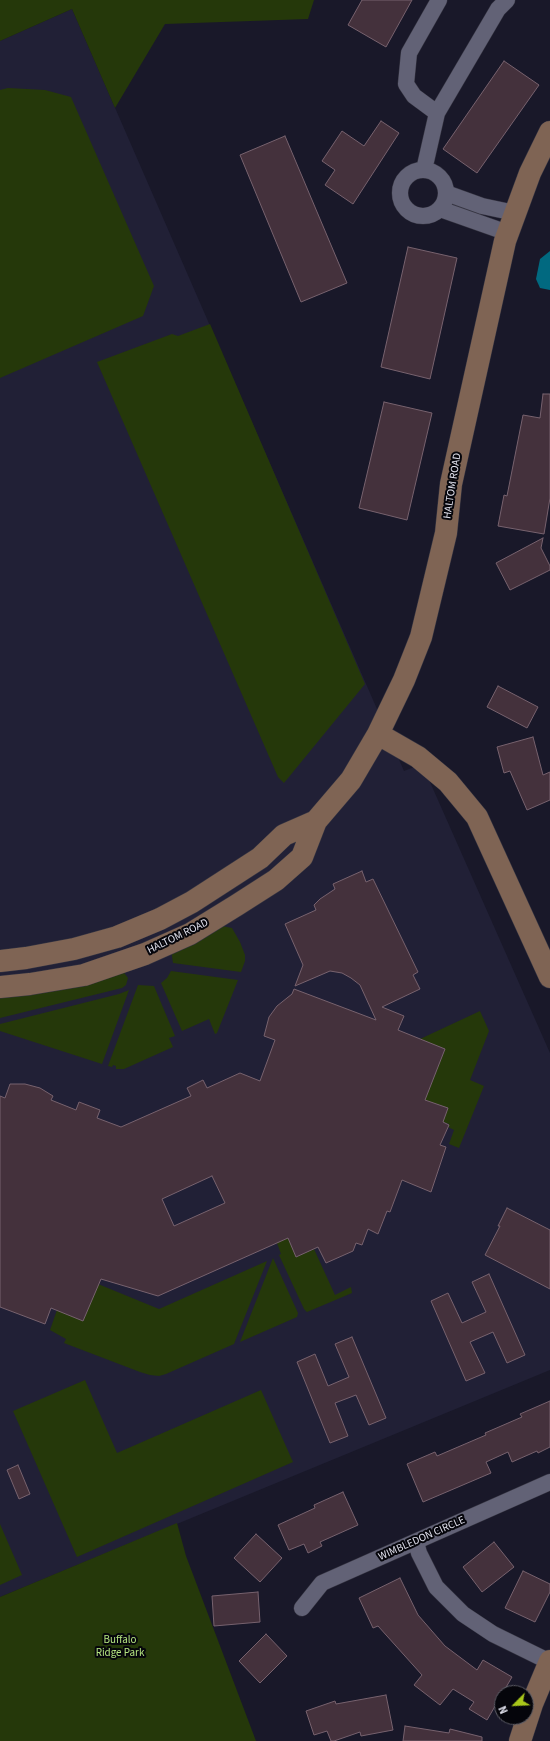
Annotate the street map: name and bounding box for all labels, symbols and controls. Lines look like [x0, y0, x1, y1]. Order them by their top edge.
street label: HALTOM ROAD [441, 452, 465, 520]
street label: HALTOM ROAD [145, 916, 211, 958]
street label: WIMBLEDON CIRCLE [377, 1514, 467, 1564]
park label: Buffalo Ridge Park [96, 1634, 144, 1660]
north arrow [494, 1685, 534, 1725]
text: N [495, 1703, 512, 1716]

